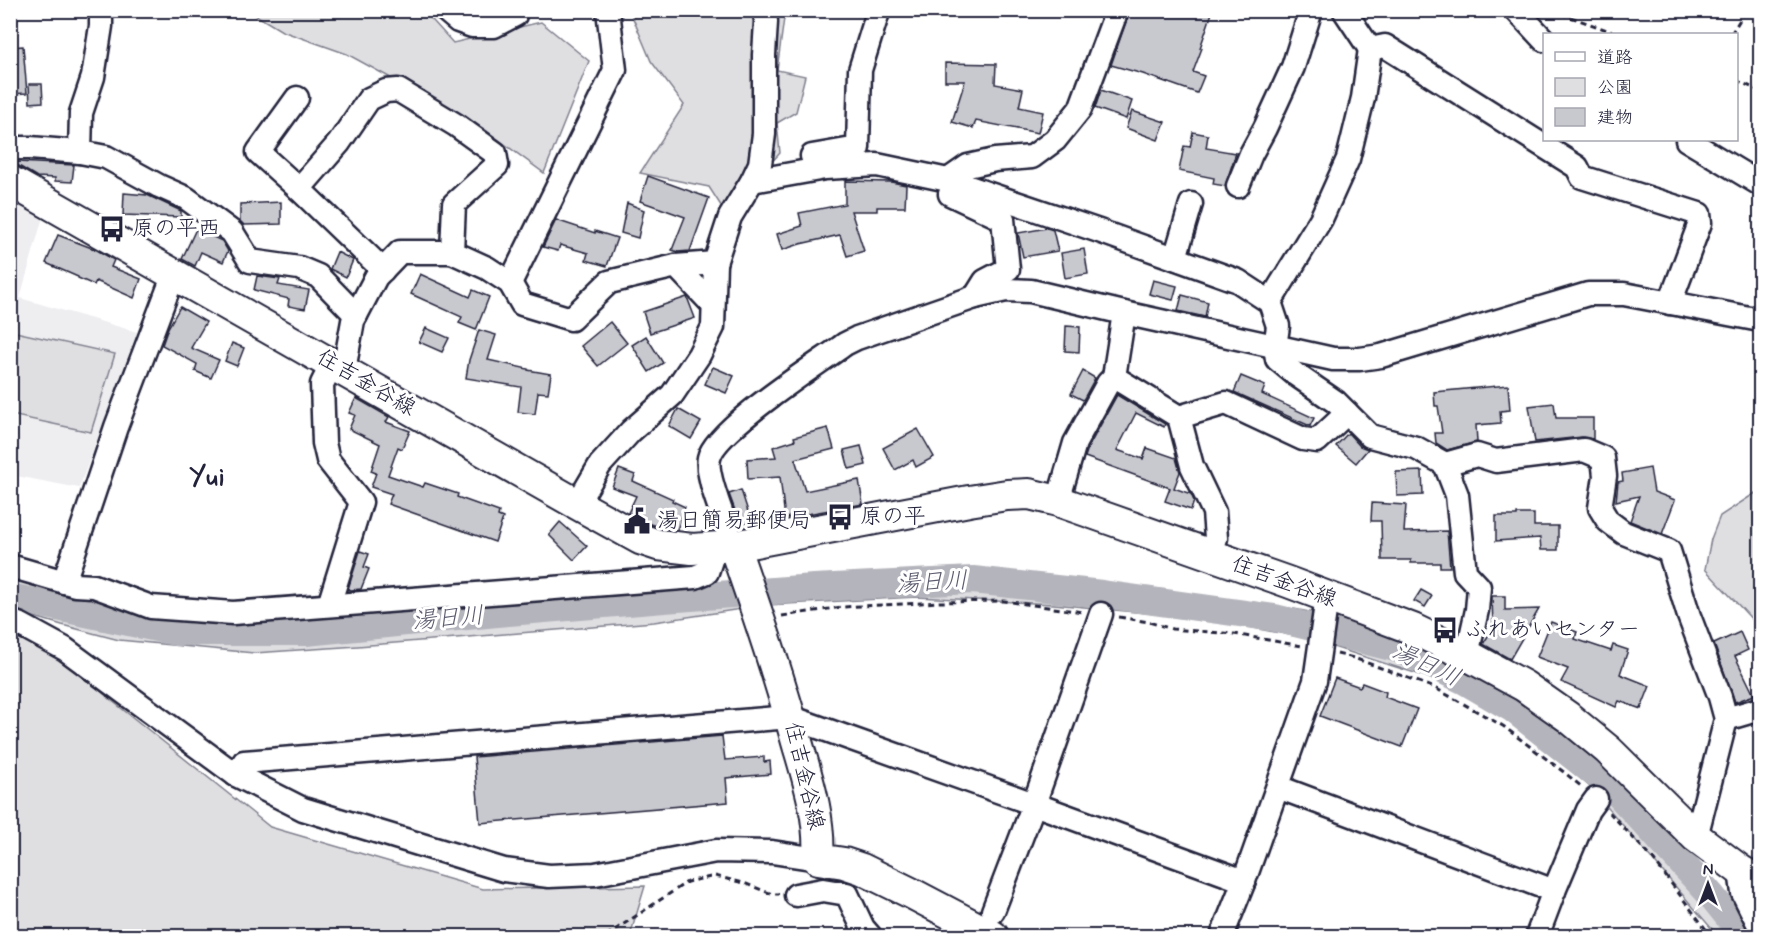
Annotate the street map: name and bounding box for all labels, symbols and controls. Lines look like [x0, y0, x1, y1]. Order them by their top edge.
legend [1543, 33, 1738, 141]
text: 道路 [1597, 46, 1633, 70]
text: 公園 [1597, 76, 1633, 100]
text: 建物 [1597, 106, 1633, 130]
bus stop icon: 原の平西 [97, 214, 127, 244]
place label: 原の平西 [132, 215, 220, 243]
street label: 住吉金谷線 [311, 343, 421, 423]
district label: Yui [189, 461, 225, 495]
bus stop icon: 原の平 [825, 502, 855, 532]
place label: 原の平 [860, 503, 926, 531]
public building icon: 湯日簡易郵便局 [622, 506, 652, 536]
place label: 湯日簡易郵便局 [657, 507, 811, 535]
street label: 住吉金谷線 [1228, 550, 1340, 614]
water label: 湯日川 [895, 566, 969, 600]
water label: 湯日川 [411, 600, 485, 638]
bus stop icon: ふれあいセンター [1430, 615, 1460, 645]
place label: ふれあいセンター [1465, 616, 1640, 644]
water label: 湯日川 [1387, 636, 1465, 694]
street label: 住吉金谷線 [778, 719, 830, 833]
north arrow [1678, 854, 1738, 914]
text: N [1703, 860, 1713, 881]

